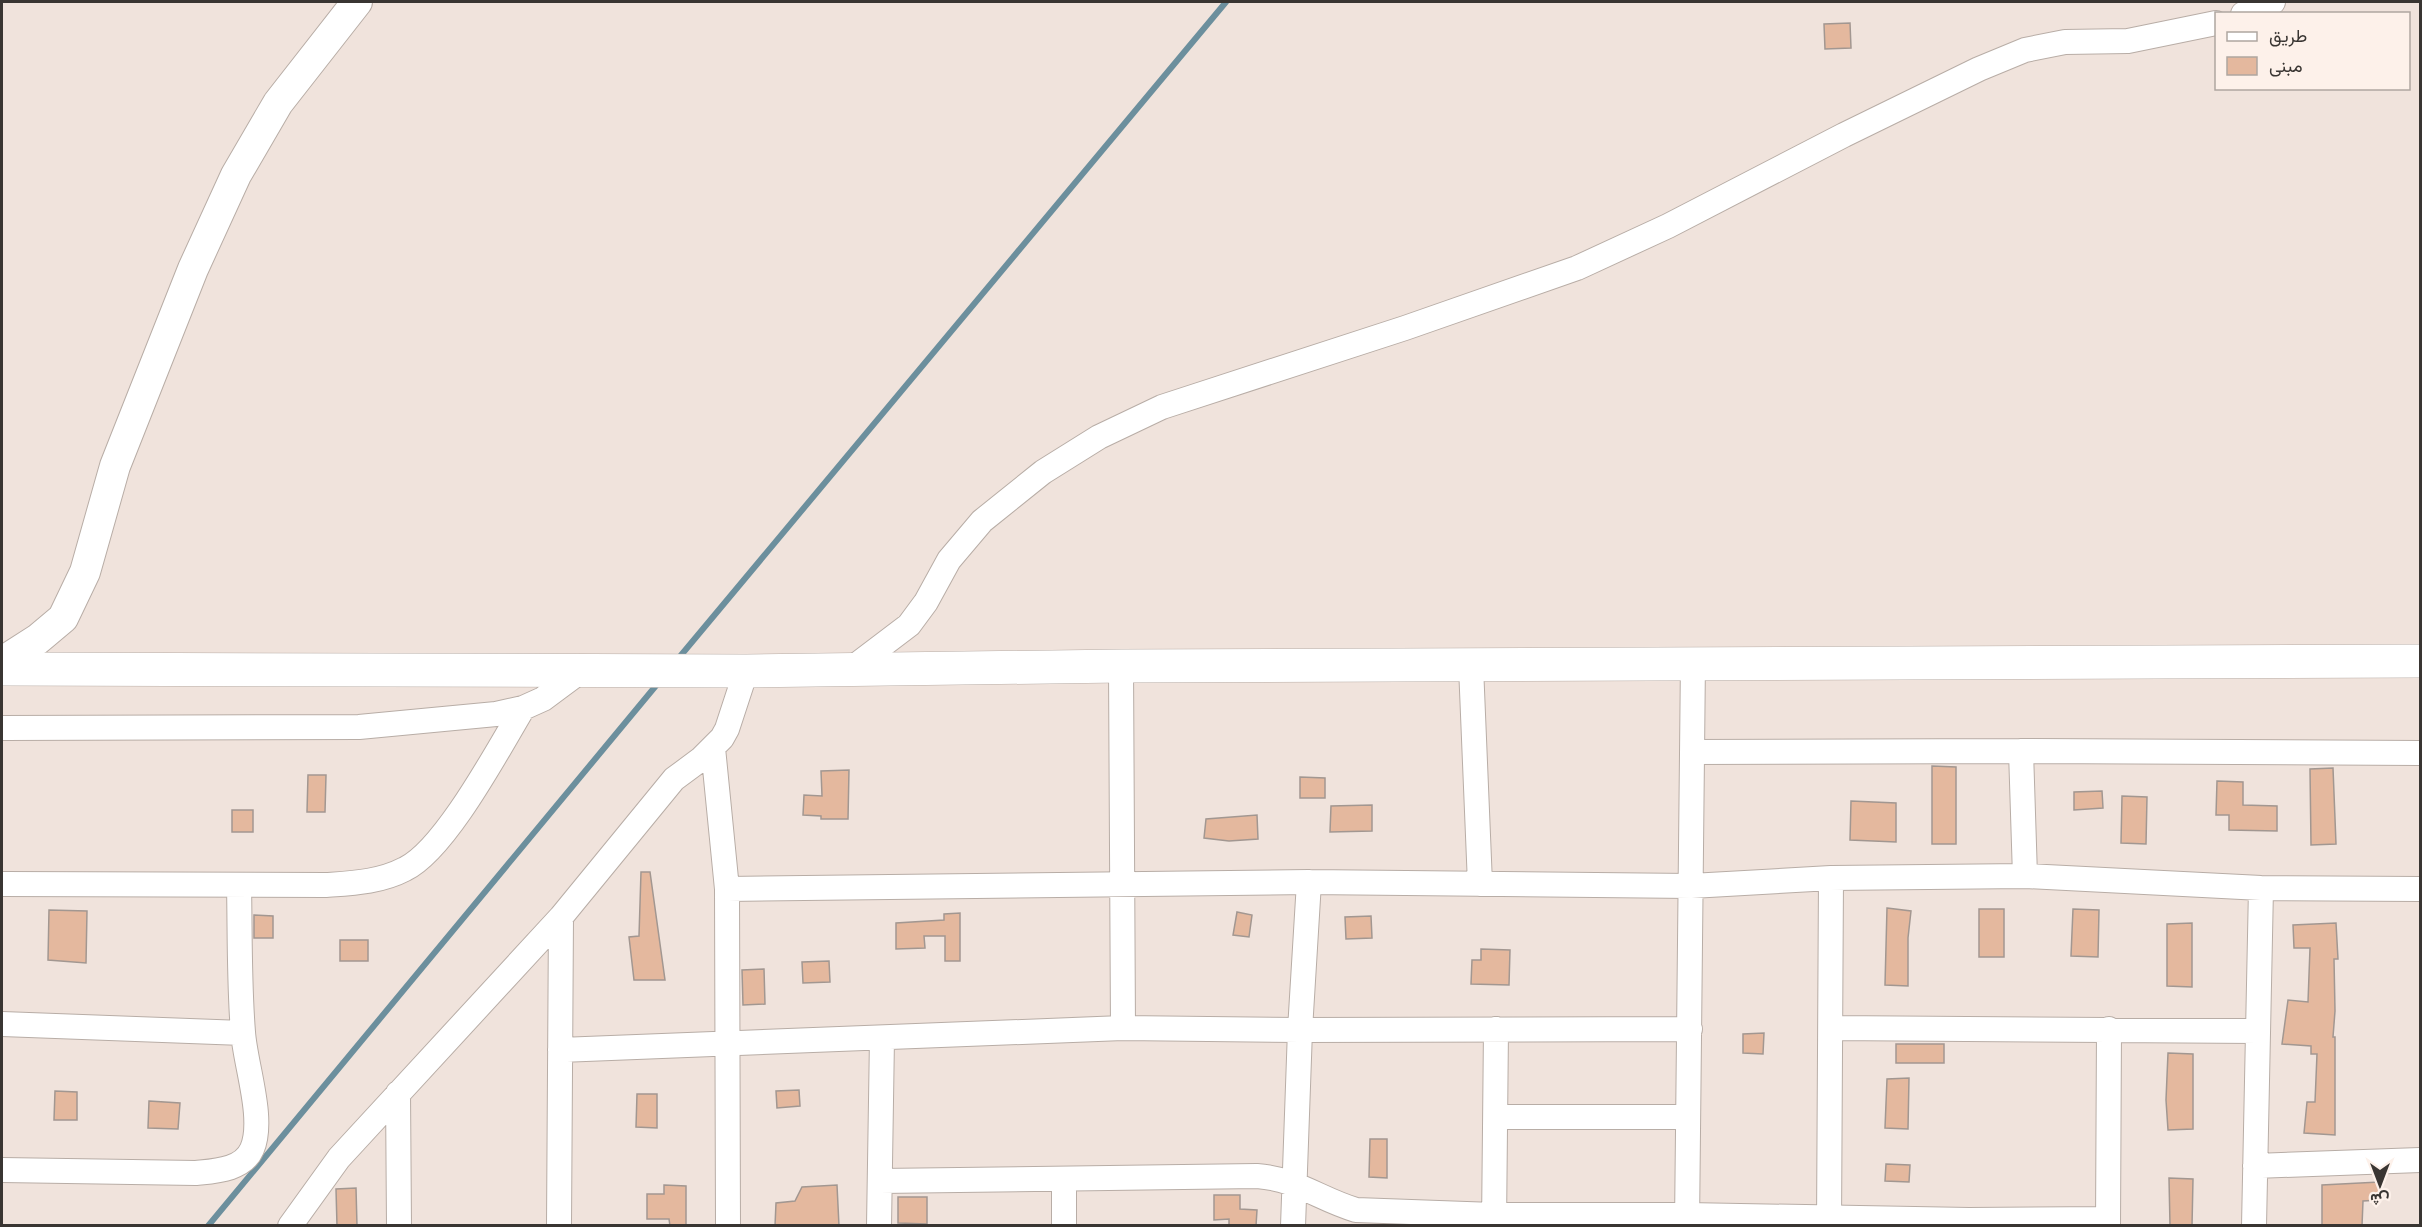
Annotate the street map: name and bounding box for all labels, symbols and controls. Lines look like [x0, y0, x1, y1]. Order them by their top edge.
legend [2215, 12, 2410, 90]
text: طريق [2269, 26, 2307, 47]
text: مبنى [2269, 56, 2303, 77]
north arrow [2350, 1155, 2410, 1215]
text: ش [2370, 1190, 2390, 1208]

